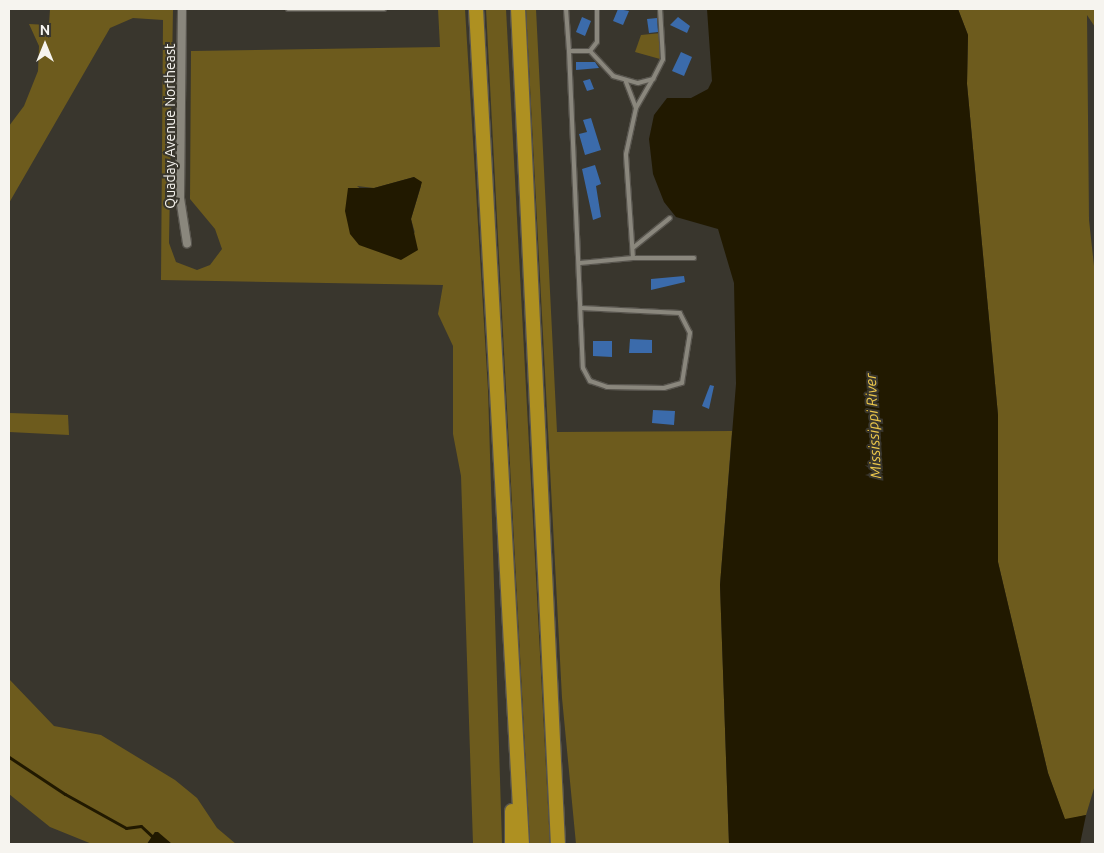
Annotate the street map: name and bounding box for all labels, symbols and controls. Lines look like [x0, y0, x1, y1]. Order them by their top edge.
north arrow [20, 20, 70, 70]
text: N [40, 22, 50, 38]
street label: Quaday Avenue Northeast [162, 43, 178, 209]
water label: Mississippi River [861, 373, 885, 479]

